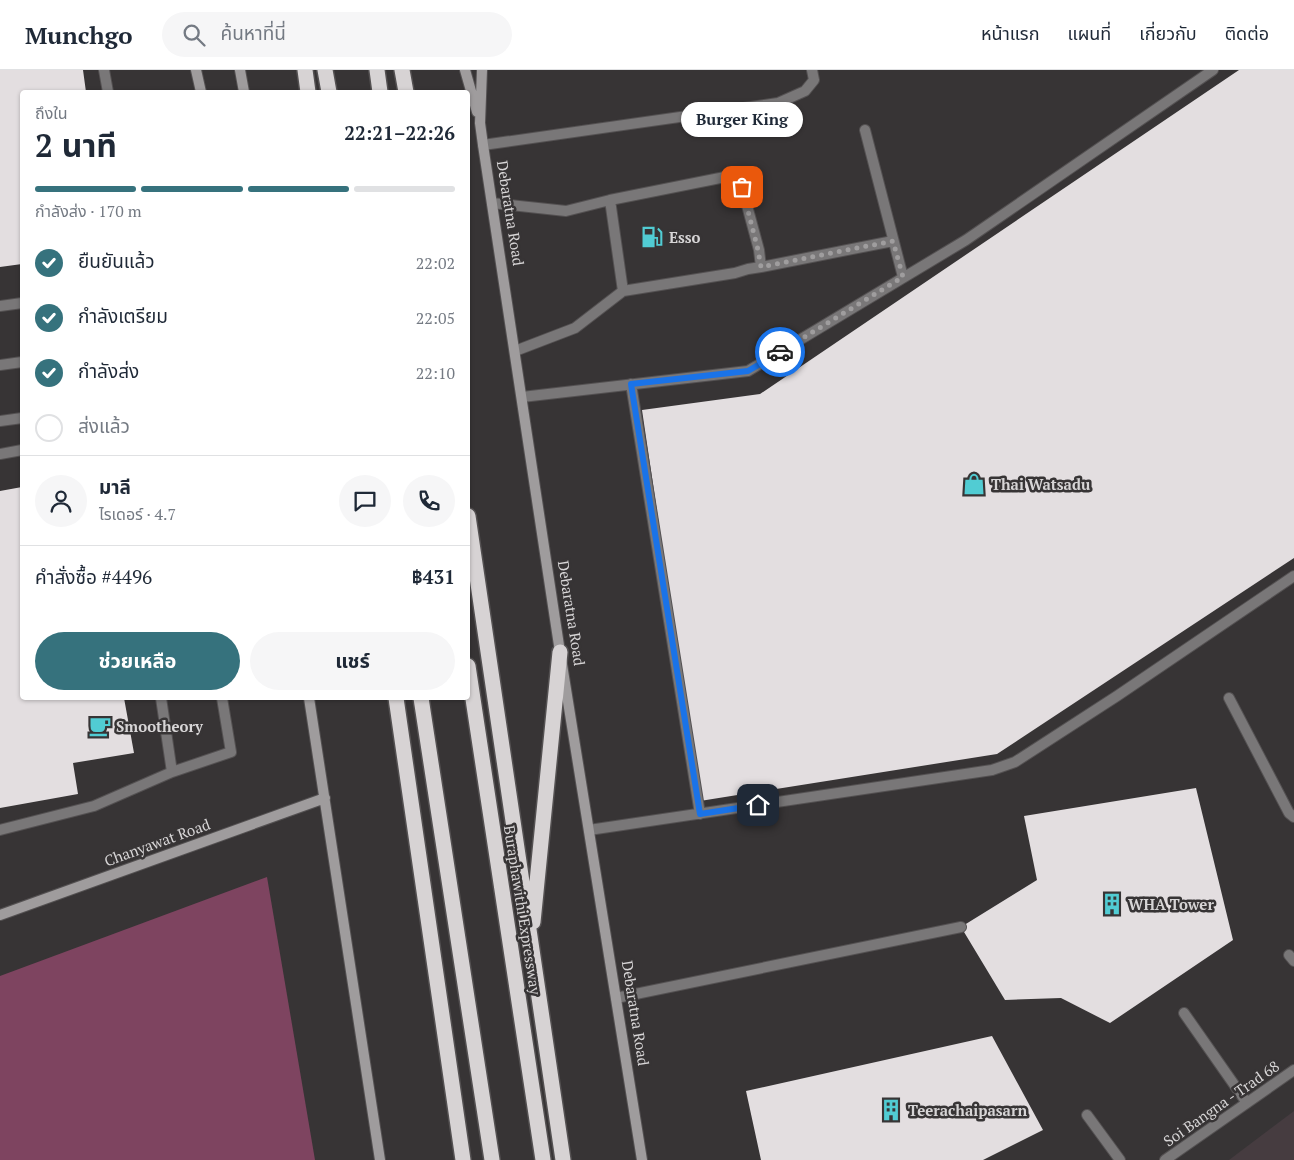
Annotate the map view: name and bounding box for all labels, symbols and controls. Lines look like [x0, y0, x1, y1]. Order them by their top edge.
search box [162, 12, 512, 57]
text: Munchgo [25, 19, 132, 51]
text: ค้นหาที่นี่ [220, 20, 286, 45]
icon: search [180, 21, 208, 49]
text: หน้าแรก [981, 21, 1039, 45]
text: แผนที่ [1067, 21, 1111, 45]
text: เกี่ยวกับ [1139, 21, 1197, 45]
text: ติดต่อ [1225, 21, 1269, 45]
text: ถึงใน [35, 102, 68, 124]
callout: Burger King [681, 102, 803, 137]
text: Burger King [696, 108, 788, 130]
text: 22:21–22:26 [344, 120, 455, 145]
text: 2 นาที [35, 124, 117, 166]
street label: Debaratna Road [493, 159, 529, 267]
pin [721, 166, 763, 208]
icon: bag [728, 173, 756, 201]
text: กำลังส่ง · 170 m [35, 200, 141, 222]
fuel station icon: Esso [639, 224, 665, 250]
place label: Esso [669, 227, 701, 247]
text: ยืนยันแล้ว [78, 248, 155, 273]
icon: check [35, 249, 63, 277]
text: 22:02 [416, 252, 455, 274]
text: กำลังเตรียม [78, 303, 168, 328]
icon: check [35, 304, 63, 332]
text: 22:05 [416, 307, 455, 329]
courier [755, 327, 805, 377]
icon: car [766, 338, 794, 366]
text: กำลังส่ง [78, 358, 139, 383]
icon: check [35, 359, 63, 387]
text: 22:10 [416, 362, 455, 384]
text: ส่งแล้ว [78, 413, 130, 438]
shop icon: Thai Watsadu [961, 471, 987, 497]
text: มาลี [99, 474, 131, 499]
place label: Thai Watsadu [991, 474, 1091, 494]
button: person [35, 475, 87, 527]
button: chat [339, 475, 391, 527]
button: phone [403, 475, 455, 527]
text: ไรเดอร์ · 4.7 [99, 503, 176, 525]
street label: Debaratna Road [554, 559, 590, 667]
text: คำสั่งซื้อ #4496 [35, 564, 152, 589]
text: ฿431 [412, 564, 455, 589]
button: ช่วยเหลือ [35, 632, 240, 690]
button: แชร์ [250, 632, 455, 690]
cafe icon: Smootheory [87, 713, 113, 739]
place label: Smootheory [116, 716, 204, 736]
pin [737, 784, 779, 826]
icon: home [744, 791, 772, 819]
street label: Chanyawat Road [101, 814, 213, 870]
street label: Buraphawithi Expressway [500, 824, 546, 997]
building icon: WHA Tower [1099, 891, 1125, 917]
place label: WHA Tower [1128, 894, 1214, 914]
street label: Debaratna Road [618, 959, 654, 1067]
street label: Soi Bangna - Trad 68 [1159, 1055, 1283, 1151]
building icon: Teerachaipasarn [878, 1097, 904, 1123]
place label: Teerachaipasarn [908, 1100, 1027, 1120]

